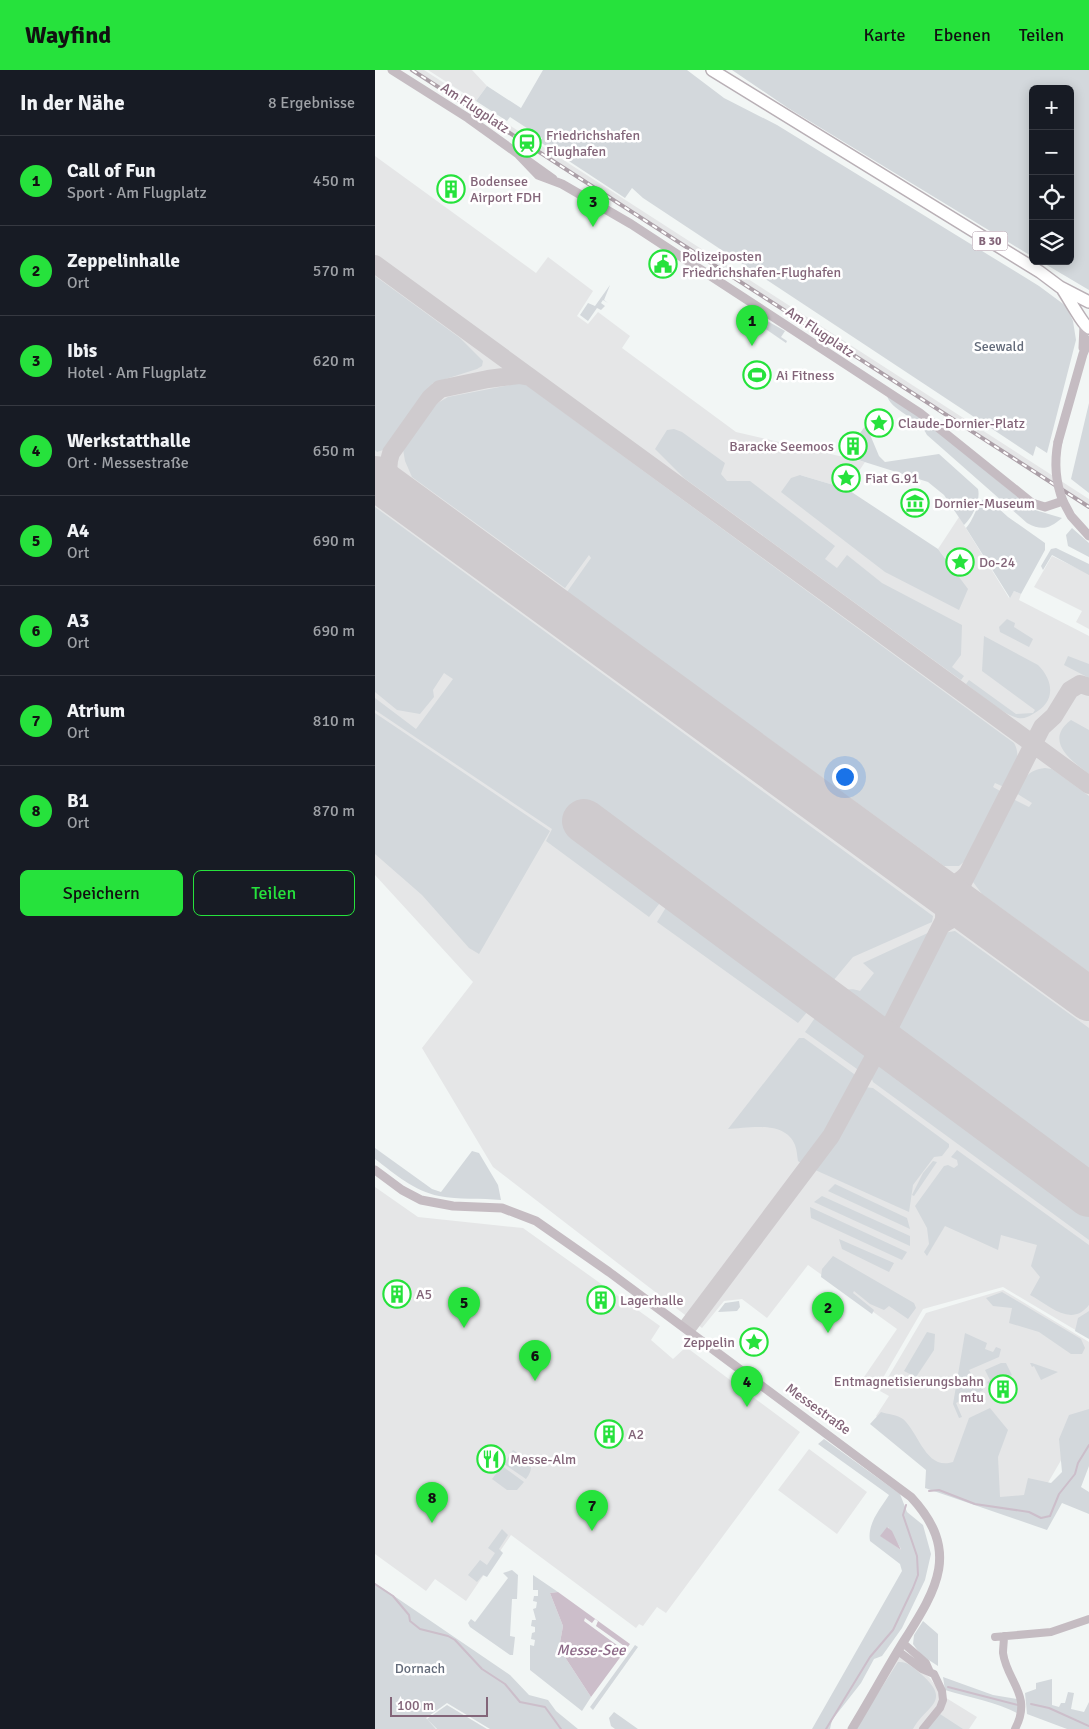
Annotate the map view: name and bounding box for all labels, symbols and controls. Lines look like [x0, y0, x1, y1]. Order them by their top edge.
text: Wayfind [25, 20, 111, 50]
text: Karte [863, 24, 905, 46]
text: Ebenen [933, 24, 991, 46]
text: Teilen [1019, 24, 1064, 46]
street label: Am Flugplatz [438, 79, 512, 137]
map controls [1029, 85, 1074, 265]
button: + [1029, 85, 1074, 130]
text: In der Nähe [20, 90, 125, 116]
text: 8 Ergebnisse [268, 93, 355, 113]
place label: Friedrichshafen Flughafen [546, 127, 640, 160]
station icon: Friedrichshafen Flughafen [512, 128, 542, 158]
button: − [1029, 130, 1074, 175]
text: Call of Fun [67, 159, 156, 183]
text: 1 [32, 171, 40, 191]
text: 450 m [313, 171, 355, 191]
place label: Bodensee Airport FDH [470, 173, 541, 206]
building icon: Bodensee Airport FDH [436, 174, 466, 204]
button: locate [1029, 175, 1074, 220]
text: Sport · Am Flugplatz [67, 183, 207, 203]
pin: 3 [577, 186, 609, 227]
button: layers [1029, 220, 1074, 265]
road number: B 30 [973, 232, 1007, 250]
place label: Polizeiposten Friedrichshafen-Flughafen [682, 248, 841, 281]
text: Zeppelinhalle [67, 249, 180, 273]
public building icon: Polizeiposten Friedrichshafen-Flughafen [648, 249, 678, 279]
text: 2 [32, 261, 40, 281]
text: 570 m [313, 261, 355, 281]
text: Ort [67, 273, 89, 293]
street label: Am Flugplatz [783, 303, 857, 361]
pin: 1 [736, 305, 768, 346]
park label: Seewald [974, 338, 1024, 355]
text: Ibis [67, 339, 97, 363]
text: 3 [32, 351, 40, 371]
text: 620 m [313, 351, 355, 371]
sports icon: Ai Fitness [742, 360, 772, 390]
text: Hotel · Am Flugplatz [67, 363, 206, 383]
place label: Ai Fitness [776, 367, 834, 384]
place icon: Claude-Dornier-Platz [864, 408, 894, 438]
place label: Claude-Dornier-Platz [898, 415, 1025, 432]
text: Werkstatthalle [67, 429, 191, 453]
building icon: Baracke Seemoos [838, 431, 868, 461]
place label: Baracke Seemoos [729, 438, 834, 455]
text: 4 [32, 441, 40, 461]
text: 650 m [313, 441, 355, 461]
text: Ort · Messestraße [67, 453, 189, 473]
place icon: Fiat G.91 [831, 463, 861, 493]
place label: Fiat G.91 [865, 470, 919, 487]
museum icon: Dornier-Museum [900, 488, 930, 518]
place label: Dornier-Museum [934, 495, 1035, 512]
text: A4 [67, 519, 89, 543]
text: 5 [32, 531, 40, 551]
text: 690 m [313, 531, 355, 551]
text: Ort [67, 543, 89, 563]
place icon: Do-24 [945, 547, 975, 577]
place label: Do-24 [979, 554, 1016, 571]
text: A3 [67, 609, 89, 633]
text: 6 [32, 621, 40, 641]
text: 690 m [313, 621, 355, 641]
text: Ort [67, 633, 89, 653]
text: Atrium [67, 699, 125, 723]
text: 7 [32, 711, 40, 731]
text: 810 m [313, 711, 355, 731]
text: Ort [67, 723, 89, 743]
your location [832, 764, 858, 790]
text: B1 [67, 789, 89, 813]
text: 8 [32, 801, 40, 821]
text: 870 m [313, 801, 355, 821]
text: Ort [67, 813, 89, 833]
button: Speichern [20, 870, 183, 916]
button: Teilen [193, 870, 355, 916]
building icon: A5 [382, 1279, 412, 1309]
building icon: Lagerhalle [586, 1285, 616, 1315]
place label: A5 [416, 1286, 432, 1303]
pin: 5 [448, 1287, 480, 1328]
place label: Lagerhalle [620, 1292, 683, 1309]
pin: 2 [812, 1292, 844, 1333]
place icon: Zeppelin [739, 1327, 769, 1357]
place label: Zeppelin [683, 1334, 735, 1351]
pin: 6 [519, 1340, 551, 1381]
pin: 4 [731, 1366, 763, 1407]
place label: Entmagnetisierungsbahn mtu [834, 1373, 984, 1406]
building icon: Entmagnetisierungsbahn mtu [988, 1374, 1018, 1404]
street label: Messestraße [782, 1380, 854, 1438]
building icon: A2 [594, 1419, 624, 1449]
place label: A2 [628, 1426, 644, 1443]
restaurant icon: Messe-Alm [476, 1444, 506, 1474]
place label: Messe-Alm [510, 1451, 576, 1468]
pin: 8 [416, 1482, 448, 1523]
pin: 7 [576, 1490, 608, 1531]
water label: Messe-See [557, 1641, 627, 1659]
park label: Dornach [395, 1660, 445, 1677]
scale bar [390, 1694, 487, 1717]
text: 100 m [397, 1697, 434, 1714]

